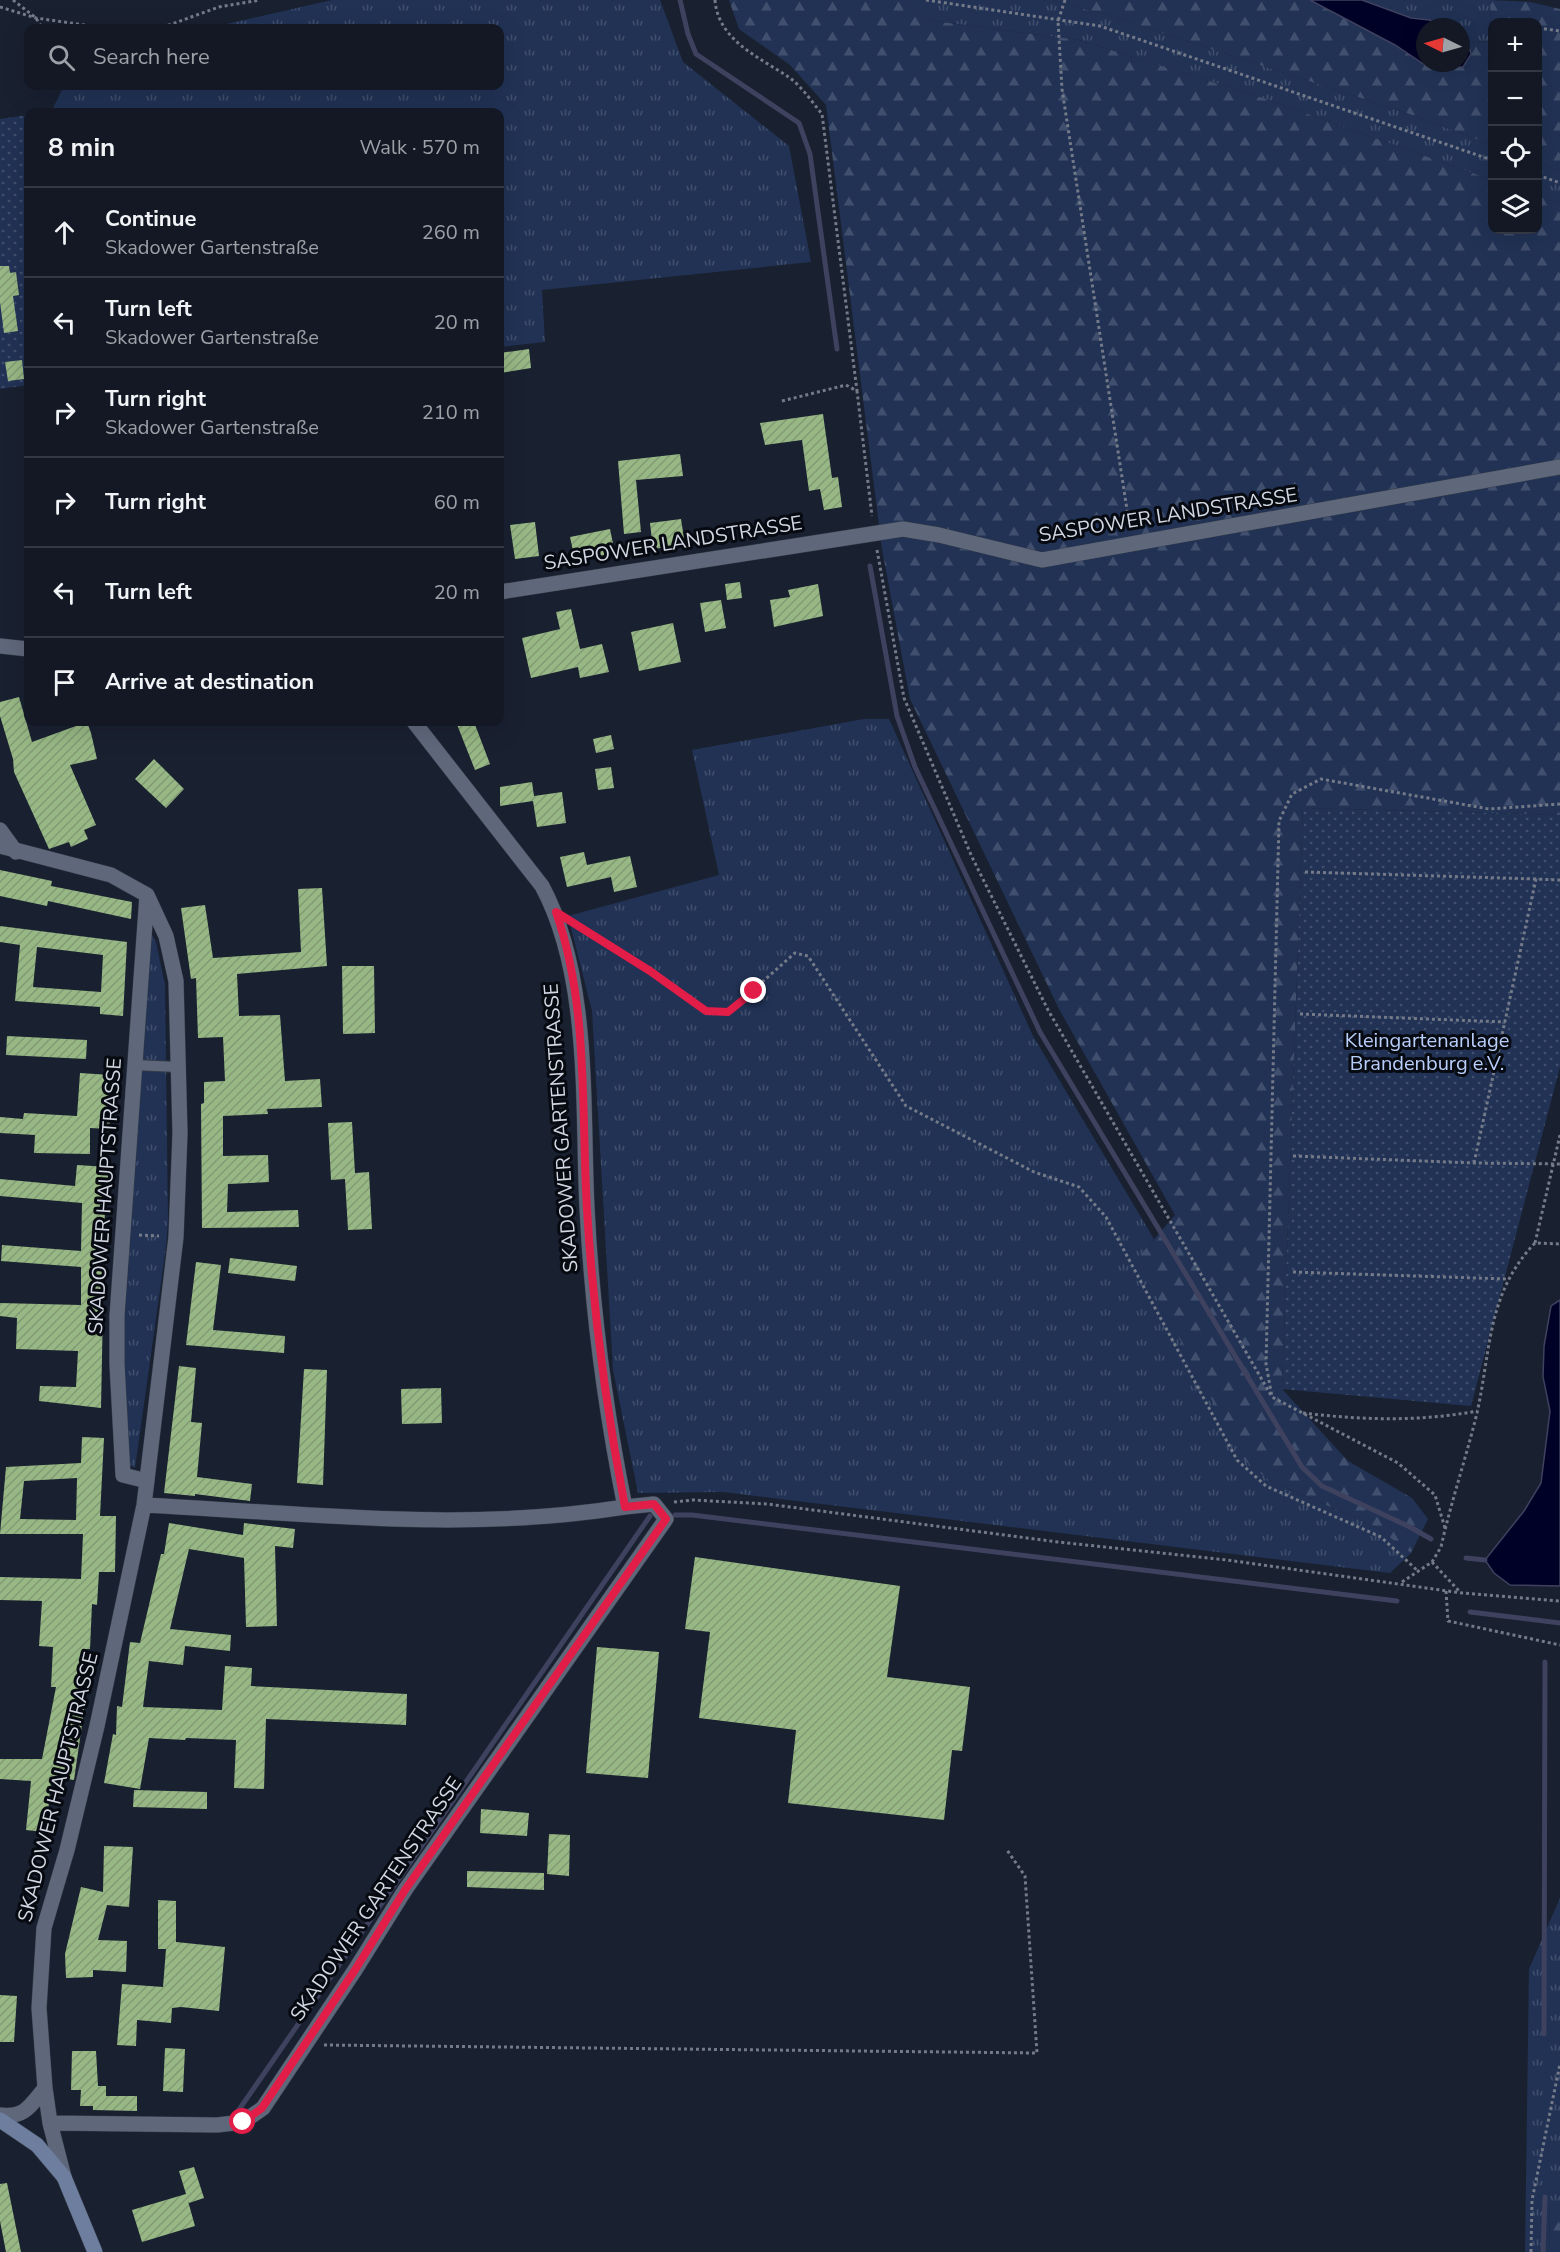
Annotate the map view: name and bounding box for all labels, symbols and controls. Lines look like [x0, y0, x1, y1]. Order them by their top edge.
north arrow [1416, 18, 1470, 72]
map controls [1488, 18, 1542, 234]
button: + [1488, 18, 1542, 72]
search box [24, 24, 504, 90]
icon: search [45, 41, 78, 74]
text: Search here [93, 42, 210, 72]
button: − [1488, 72, 1542, 126]
button: locate [1488, 126, 1542, 180]
text: 8 min [48, 130, 115, 165]
text: Walk · 570 m [360, 134, 480, 161]
button: layers [1488, 180, 1542, 234]
text: Continue [105, 204, 196, 234]
icon: ahead [48, 216, 81, 249]
text: 260 m [422, 219, 480, 246]
text: Skadower Gartenstraße [105, 234, 319, 261]
text: Turn left [105, 294, 192, 324]
icon: left [48, 306, 81, 339]
text: 20 m [434, 309, 480, 336]
text: Skadower Gartenstraße [105, 324, 319, 351]
text: Turn right [105, 384, 206, 414]
icon: right [48, 396, 81, 429]
text: 210 m [422, 399, 480, 426]
text: Skadower Gartenstraße [105, 414, 319, 441]
street label: SASPOWER LANDSTRASSE [1037, 481, 1299, 549]
icon: right [48, 486, 81, 519]
text: Turn right [105, 487, 206, 517]
text: 60 m [434, 489, 480, 516]
street label: SASPOWER LANDSTRASSE [542, 509, 804, 577]
icon: left [48, 576, 81, 609]
text: Turn left [105, 577, 192, 607]
text: 20 m [434, 579, 480, 606]
icon: arrive [48, 666, 81, 699]
text: Arrive at destination [105, 667, 314, 697]
route end [740, 977, 766, 1003]
street label: SKADOWER GARTENSTRASSE [537, 983, 585, 1273]
park label: Kleingartenanlage Brandenburg e.V. [1345, 1027, 1509, 1077]
street label: SKADOWER HAUPTSTRASSE [82, 1057, 128, 1335]
street label: SKADOWER HAUPTSTRASSE [11, 1649, 105, 1925]
street label: SKADOWER GARTENSTRASSE [284, 1771, 468, 2027]
route start [229, 2108, 255, 2134]

